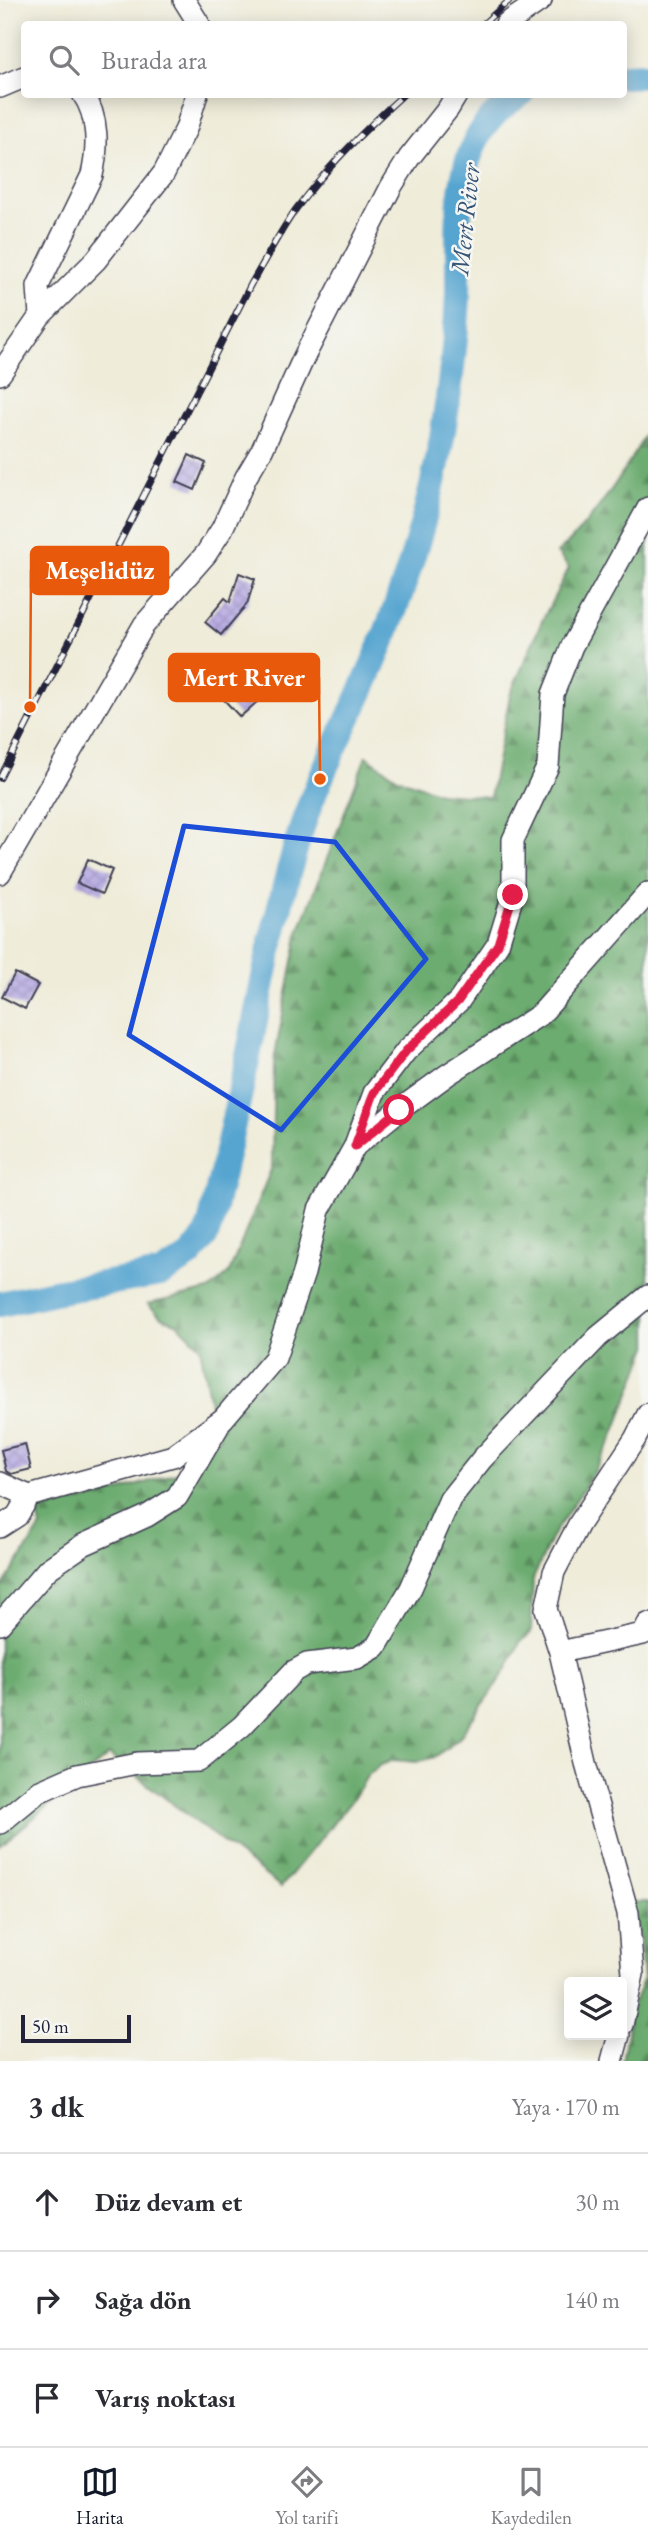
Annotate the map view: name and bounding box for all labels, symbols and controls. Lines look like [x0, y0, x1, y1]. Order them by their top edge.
search box [21, 21, 627, 98]
icon: search [45, 41, 83, 79]
text: Burada ara [101, 43, 207, 77]
water label: Mert River [442, 160, 488, 279]
callout: Meşelidüz [31, 547, 168, 594]
text: Meşelidüz [45, 553, 155, 587]
callout: Mert River [169, 654, 319, 701]
text: Mert River [183, 660, 305, 694]
route end [497, 879, 528, 910]
route start [383, 1094, 414, 1125]
map controls [564, 1977, 627, 2040]
button: layers [564, 1977, 627, 2040]
scale bar [21, 2012, 131, 2044]
text: 50 m [32, 2014, 69, 2039]
text: 3 dk [28, 2087, 84, 2126]
text: Yaya · 170 m [512, 2092, 620, 2122]
icon: ahead [28, 2183, 66, 2221]
text: Düz devam et [95, 2185, 242, 2219]
text: 30 m [575, 2187, 620, 2217]
icon: right [28, 2281, 66, 2319]
text: Sağa dön [95, 2283, 192, 2317]
text: 140 m [564, 2285, 620, 2315]
icon: arrive [28, 2379, 66, 2417]
text: Varış noktası [95, 2381, 236, 2415]
tab: Harita [76, 2463, 124, 2530]
tab: Yol tarifi [276, 2463, 339, 2530]
tab: Kaydedilen [491, 2463, 572, 2530]

